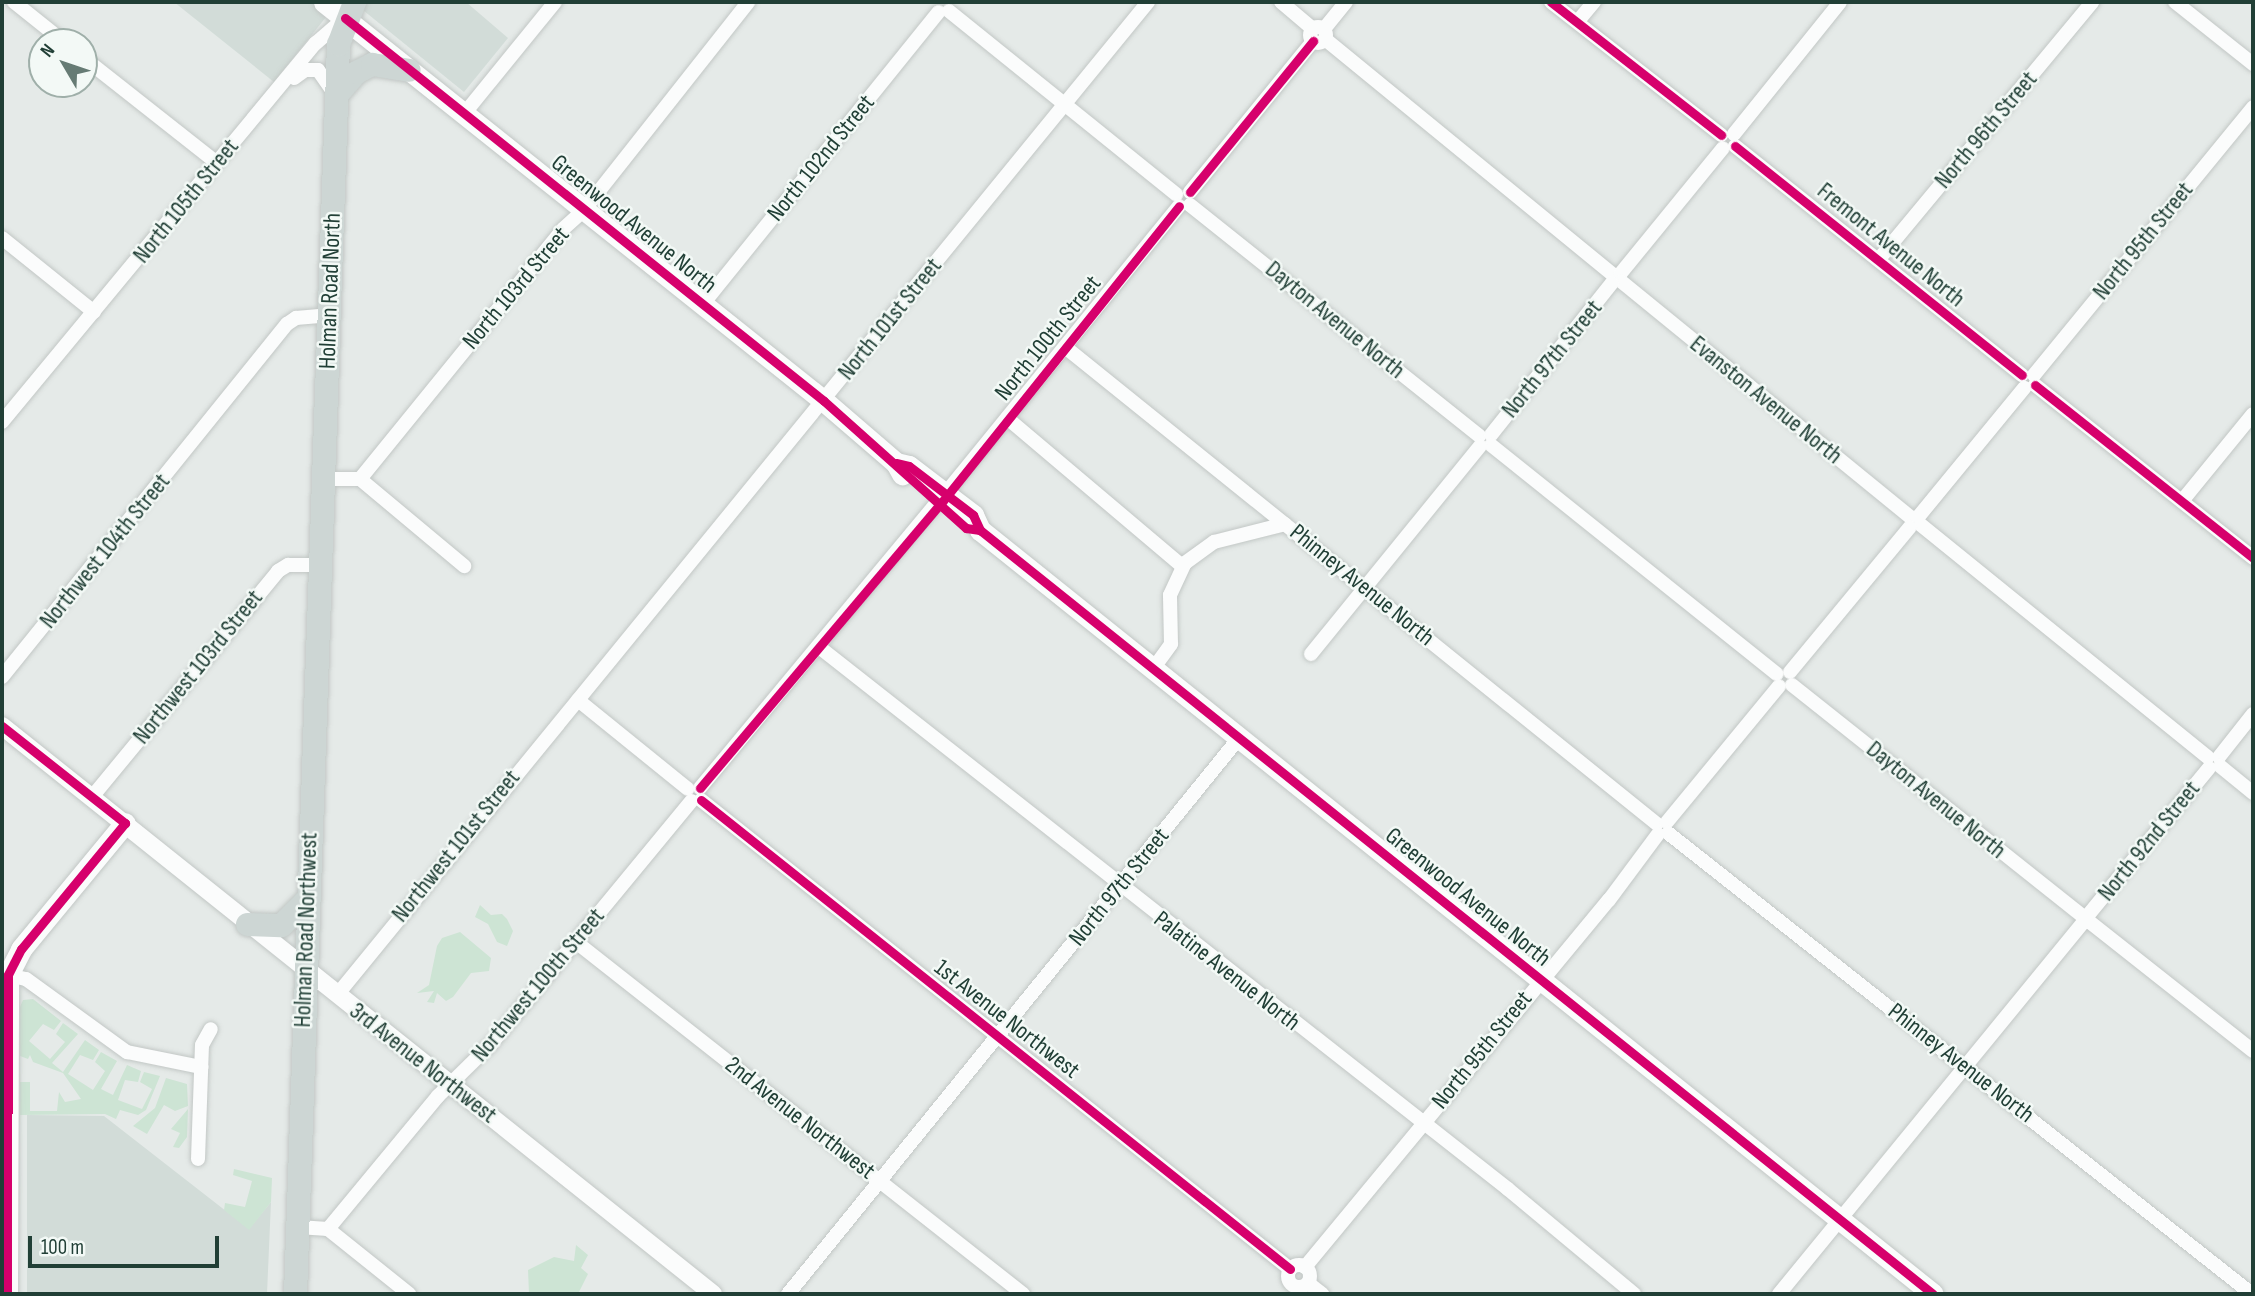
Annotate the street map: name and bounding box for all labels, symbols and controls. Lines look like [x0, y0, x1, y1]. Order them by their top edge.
north arrow [28, 28, 98, 98]
text: N [36, 40, 60, 62]
street label: North 96th Street [1929, 66, 2043, 194]
street label: North 102nd Street [761, 89, 881, 227]
street label: North 105th Street [127, 133, 245, 269]
street label: Greenwood Avenue North [545, 148, 723, 300]
street label: North 95th Street [2087, 176, 2199, 306]
street label: Fremont Avenue North [1811, 177, 1971, 313]
street label: Holman Road North [313, 212, 347, 370]
street label: North 103rd Street [456, 221, 576, 355]
street label: North 101st Street [832, 252, 948, 386]
street label: Dayton Avenue North [1260, 255, 1410, 385]
street label: North 100th Street [989, 270, 1107, 406]
street label: North 97th Street [1496, 294, 1608, 424]
street label: Evanston Avenue North [1684, 330, 1848, 470]
street label: Northwest 104th Street [34, 468, 176, 634]
street label: Phinney Avenue North [1284, 518, 1440, 652]
street label: Northwest 103rd Street [127, 584, 269, 750]
street label: Dayton Avenue North [1861, 735, 2011, 865]
street label: Northwest 101st Street [386, 764, 526, 928]
street label: North 92nd Street [2092, 775, 2206, 907]
street label: Greenwood Avenue North [1379, 821, 1557, 973]
street label: North 97th Street [1063, 822, 1175, 952]
street label: Holman Road Northwest [288, 832, 324, 1028]
street label: Northwest 100th Street [465, 902, 611, 1068]
street label: Palatine Avenue North [1148, 905, 1306, 1037]
street label: 1st Avenue Northwest [929, 953, 1085, 1085]
street label: North 95th Street [1426, 985, 1538, 1115]
street label: 3rd Avenue Northwest [344, 997, 502, 1129]
street label: Phinney Avenue North [1882, 997, 2040, 1129]
street label: 2nd Avenue Northwest [719, 1051, 881, 1185]
scale bar [32, 1222, 222, 1266]
text: 100 m [41, 1235, 84, 1260]

